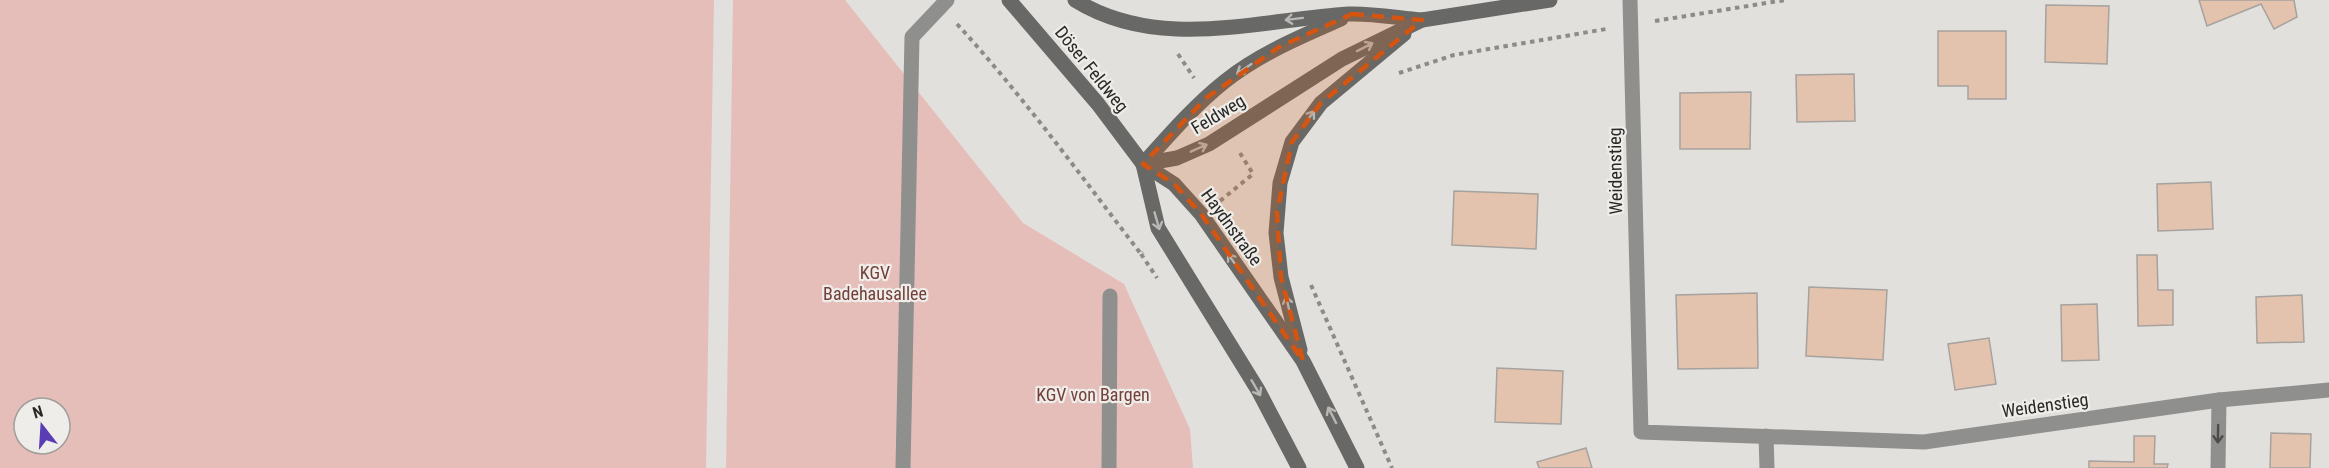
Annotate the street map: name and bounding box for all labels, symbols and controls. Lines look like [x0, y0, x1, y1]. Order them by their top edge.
one-way arrow [1284, 14, 1304, 25]
street label: Döser Feldweg [1051, 22, 1133, 116]
one-way arrow [1356, 40, 1374, 52]
one-way arrow [1236, 63, 1252, 75]
street label: Feldweg [1187, 90, 1249, 138]
one-way arrow [1303, 111, 1316, 127]
street label: Weidenstieg [1604, 127, 1626, 215]
one-way arrow [1190, 142, 1208, 154]
street label: Haydnstraße [1197, 184, 1267, 270]
one-way arrow [1151, 211, 1163, 230]
one-way arrow [1227, 254, 1239, 270]
park label: KGV Badehausallee [823, 262, 927, 304]
one-way arrow [1281, 296, 1293, 315]
one-way arrow [1251, 379, 1263, 396]
park label: KGV von Bargen [1036, 384, 1150, 405]
street label: Weidenstieg [2000, 389, 2090, 421]
north arrow [12, 396, 72, 456]
text: N [30, 402, 45, 423]
one-way arrow [1325, 406, 1337, 424]
one-way arrow [2213, 423, 2224, 443]

